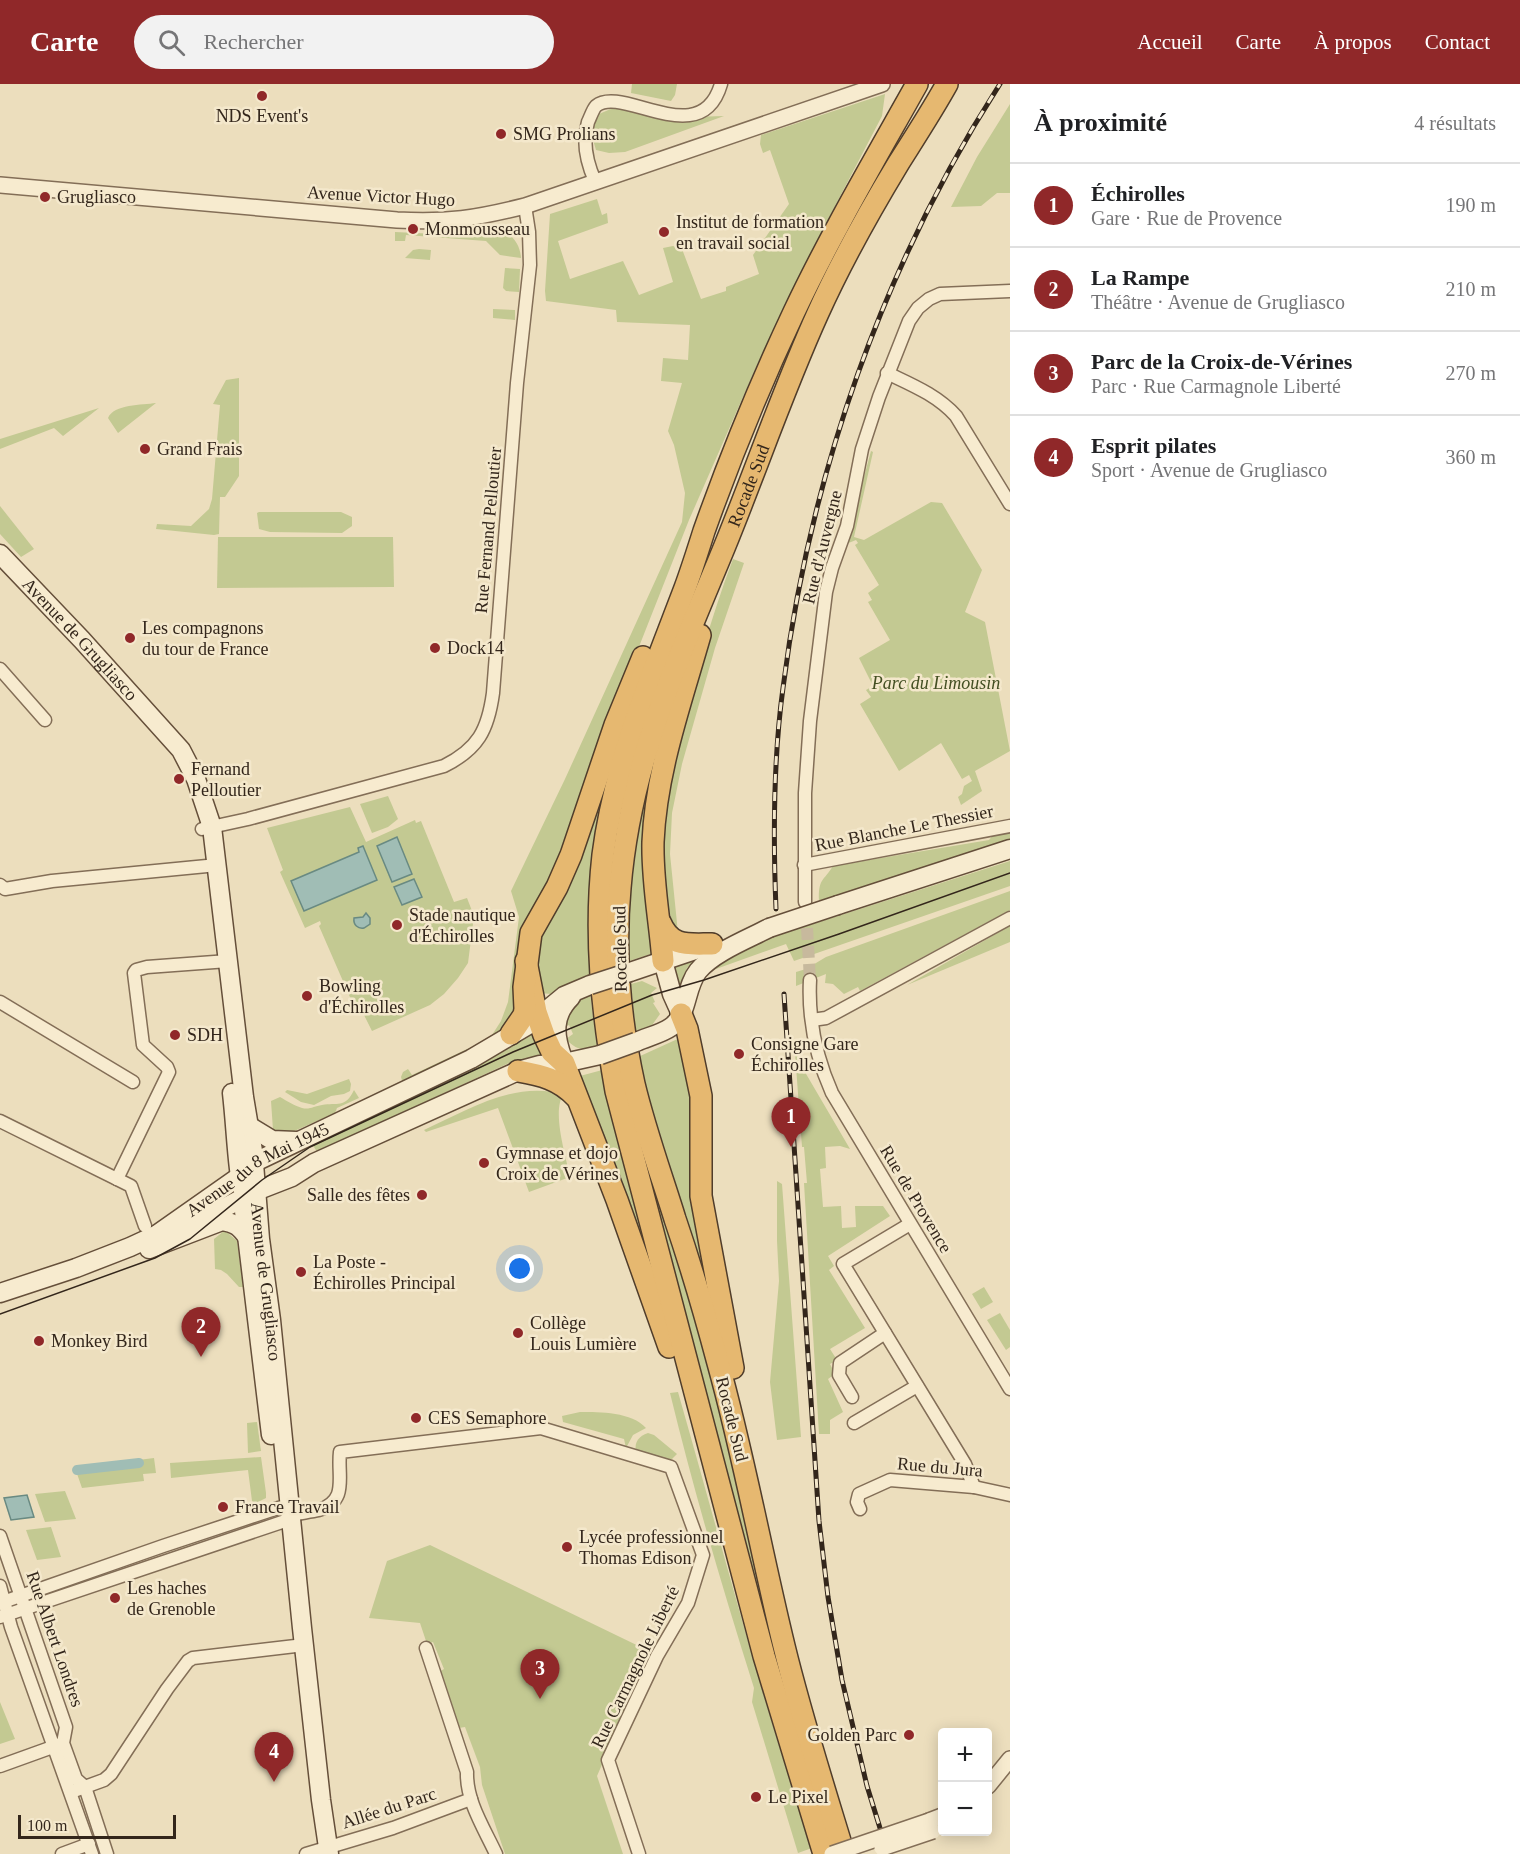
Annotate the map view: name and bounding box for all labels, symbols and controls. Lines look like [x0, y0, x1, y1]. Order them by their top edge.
search box [134, 15, 554, 69]
text: Carte [30, 26, 98, 57]
icon: search [155, 26, 188, 59]
text: Rechercher [203, 29, 304, 54]
text: Accueil [1137, 30, 1203, 54]
text: Carte [1236, 30, 1281, 54]
text: À propos [1314, 30, 1392, 54]
text: Contact [1425, 30, 1490, 54]
marker: NDS Event's [255, 89, 269, 103]
place label: NDS Event's [216, 106, 308, 126]
text: À proximité [1034, 108, 1167, 137]
text: 4 résultats [1414, 112, 1496, 134]
place label: SMG Prolians [513, 124, 616, 144]
marker: SMG Prolians [494, 127, 508, 141]
text: Échirolles [1091, 181, 1185, 206]
street label: Avenue Victor Hugo [306, 182, 456, 210]
place label: Grugliasco [57, 187, 136, 207]
marker: Grugliasco [38, 190, 52, 204]
text: 1 [1049, 194, 1059, 216]
text: 190 m [1445, 194, 1496, 216]
text: Gare · Rue de Provence [1091, 207, 1282, 229]
place label: Institut de formation en travail social [676, 212, 824, 253]
place label: Monmousseau [425, 219, 530, 239]
marker: Monmousseau [406, 222, 420, 236]
marker: Institut de formation en travail social [657, 225, 671, 239]
text: La Rampe [1091, 265, 1189, 290]
text: 2 [1049, 278, 1059, 300]
text: 210 m [1445, 278, 1496, 300]
text: Théâtre · Avenue de Grugliasco [1091, 291, 1345, 313]
text: Parc de la Croix-de-Vérines [1091, 349, 1352, 374]
text: 3 [1049, 362, 1059, 384]
text: 270 m [1445, 362, 1496, 384]
text: Parc · Rue Carmagnole Liberté [1091, 375, 1341, 397]
text: Esprit pilates [1091, 433, 1216, 458]
place label: Grand Frais [157, 439, 242, 459]
marker: Grand Frais [138, 442, 152, 456]
street label: Rocade Sud [724, 442, 773, 530]
street label: Rue Fernand Pelloutier [471, 446, 505, 614]
text: 4 [1049, 446, 1059, 468]
text: 360 m [1445, 446, 1496, 468]
text: Sport · Avenue de Grugliasco [1091, 459, 1327, 481]
street label: Rue d'Auvergne [798, 488, 846, 606]
street label: Avenue de Grugliasco [18, 574, 142, 705]
place label: Les compagnons du tour de France [142, 618, 268, 659]
marker: Les compagnons du tour de France [123, 631, 137, 645]
place label: Dock14 [447, 638, 504, 658]
marker: Dock14 [428, 641, 442, 655]
park label: Parc du Limousin [871, 673, 1000, 693]
place label: Fernand Pelloutier [191, 759, 261, 800]
marker: Fernand Pelloutier [172, 772, 186, 786]
street label: Rue Blanche Le Thessier [813, 801, 995, 855]
place label: Stade nautique d'Échirolles [409, 905, 515, 946]
street label: Rocade Sud [609, 906, 631, 992]
marker: Stade nautique d'Échirolles [390, 918, 404, 932]
place label: Bowling d'Échirolles [319, 976, 404, 1017]
marker: Bowling d'Échirolles [300, 989, 314, 1003]
place label: SDH [187, 1025, 223, 1045]
marker: SDH [168, 1028, 182, 1042]
place label: Consigne Gare Échirolles [751, 1034, 858, 1075]
marker: Consigne Gare Échirolles [732, 1047, 746, 1061]
pin: 1 [772, 1098, 810, 1147]
street label: Avenue du 8 Mai 1945 [182, 1118, 332, 1221]
street label: Rue de Provence [876, 1142, 956, 1256]
place label: Gymnase et dojo Croix de Vérines [496, 1143, 619, 1184]
marker: Gymnase et dojo Croix de Vérines [477, 1156, 491, 1170]
place label: Salle des fêtes [307, 1185, 410, 1205]
marker: Salle des fêtes [415, 1188, 429, 1202]
street label: Avenue de Grugliasco [247, 1201, 285, 1362]
place label: La Poste - Échirolles Principal [313, 1252, 455, 1293]
your location [505, 1254, 534, 1283]
marker: La Poste - Échirolles Principal [294, 1265, 308, 1279]
pin: 2 [182, 1308, 220, 1357]
place label: Collège Louis Lumière [530, 1313, 636, 1354]
marker: Collège Louis Lumière [511, 1326, 525, 1340]
place label: Monkey Bird [51, 1331, 148, 1351]
marker: Monkey Bird [32, 1334, 46, 1348]
street label: Rocade Sud [712, 1375, 752, 1463]
place label: CES Semaphore [428, 1408, 547, 1428]
marker: CES Semaphore [409, 1411, 423, 1425]
street label: Rue du Jura [896, 1453, 984, 1481]
place label: France Travail [235, 1497, 339, 1517]
marker: France Travail [216, 1500, 230, 1514]
place label: Lycée professionnel Thomas Edison [579, 1527, 723, 1568]
marker: Lycée professionnel Thomas Edison [560, 1540, 574, 1554]
street label: Rue Albert Londres [22, 1569, 88, 1709]
place label: Les haches de Grenoble [127, 1578, 215, 1619]
street label: Rue Carmagnole Liberté [587, 1583, 683, 1751]
marker: Les haches de Grenoble [108, 1591, 122, 1605]
pin: 3 [520, 1650, 560, 1699]
place label: Golden Parc [808, 1725, 897, 1745]
marker: Golden Parc [902, 1728, 916, 1742]
map controls [938, 1728, 992, 1836]
button: + [938, 1728, 992, 1782]
pin: 4 [254, 1732, 294, 1782]
button: − [938, 1782, 992, 1836]
street label: Allée du Parc [339, 1783, 439, 1833]
place label: Le Pixel [768, 1787, 829, 1807]
marker: Le Pixel [749, 1790, 763, 1804]
scale bar [18, 1812, 176, 1840]
text: 100 m [27, 1817, 67, 1834]

